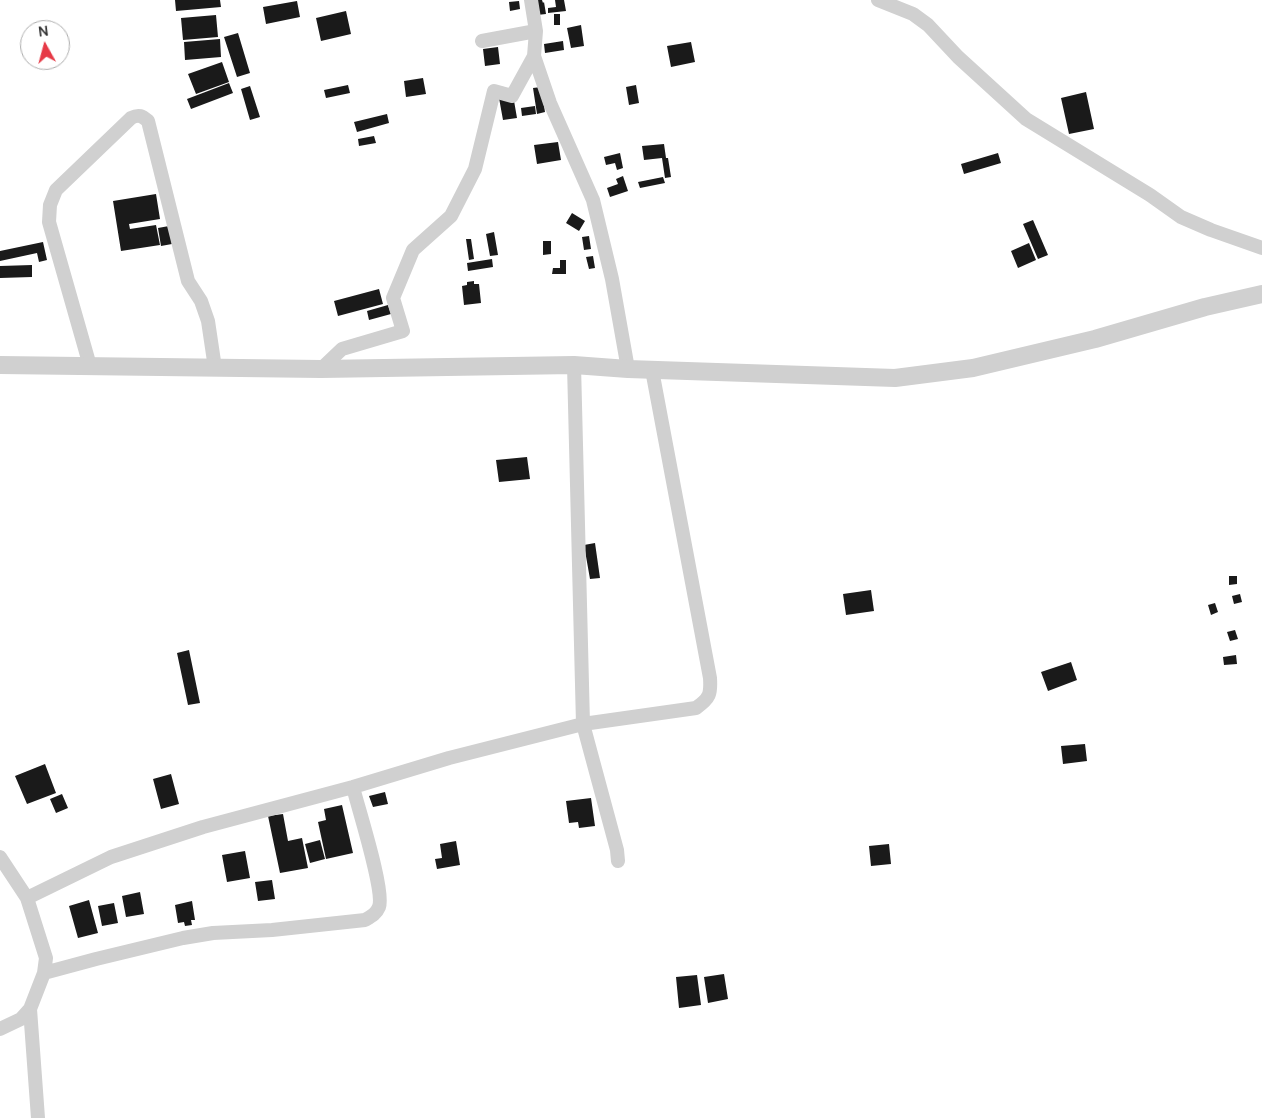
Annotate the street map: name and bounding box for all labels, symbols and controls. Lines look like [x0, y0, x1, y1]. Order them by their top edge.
north arrow [20, 20, 70, 70]
text: N [37, 21, 49, 41]

